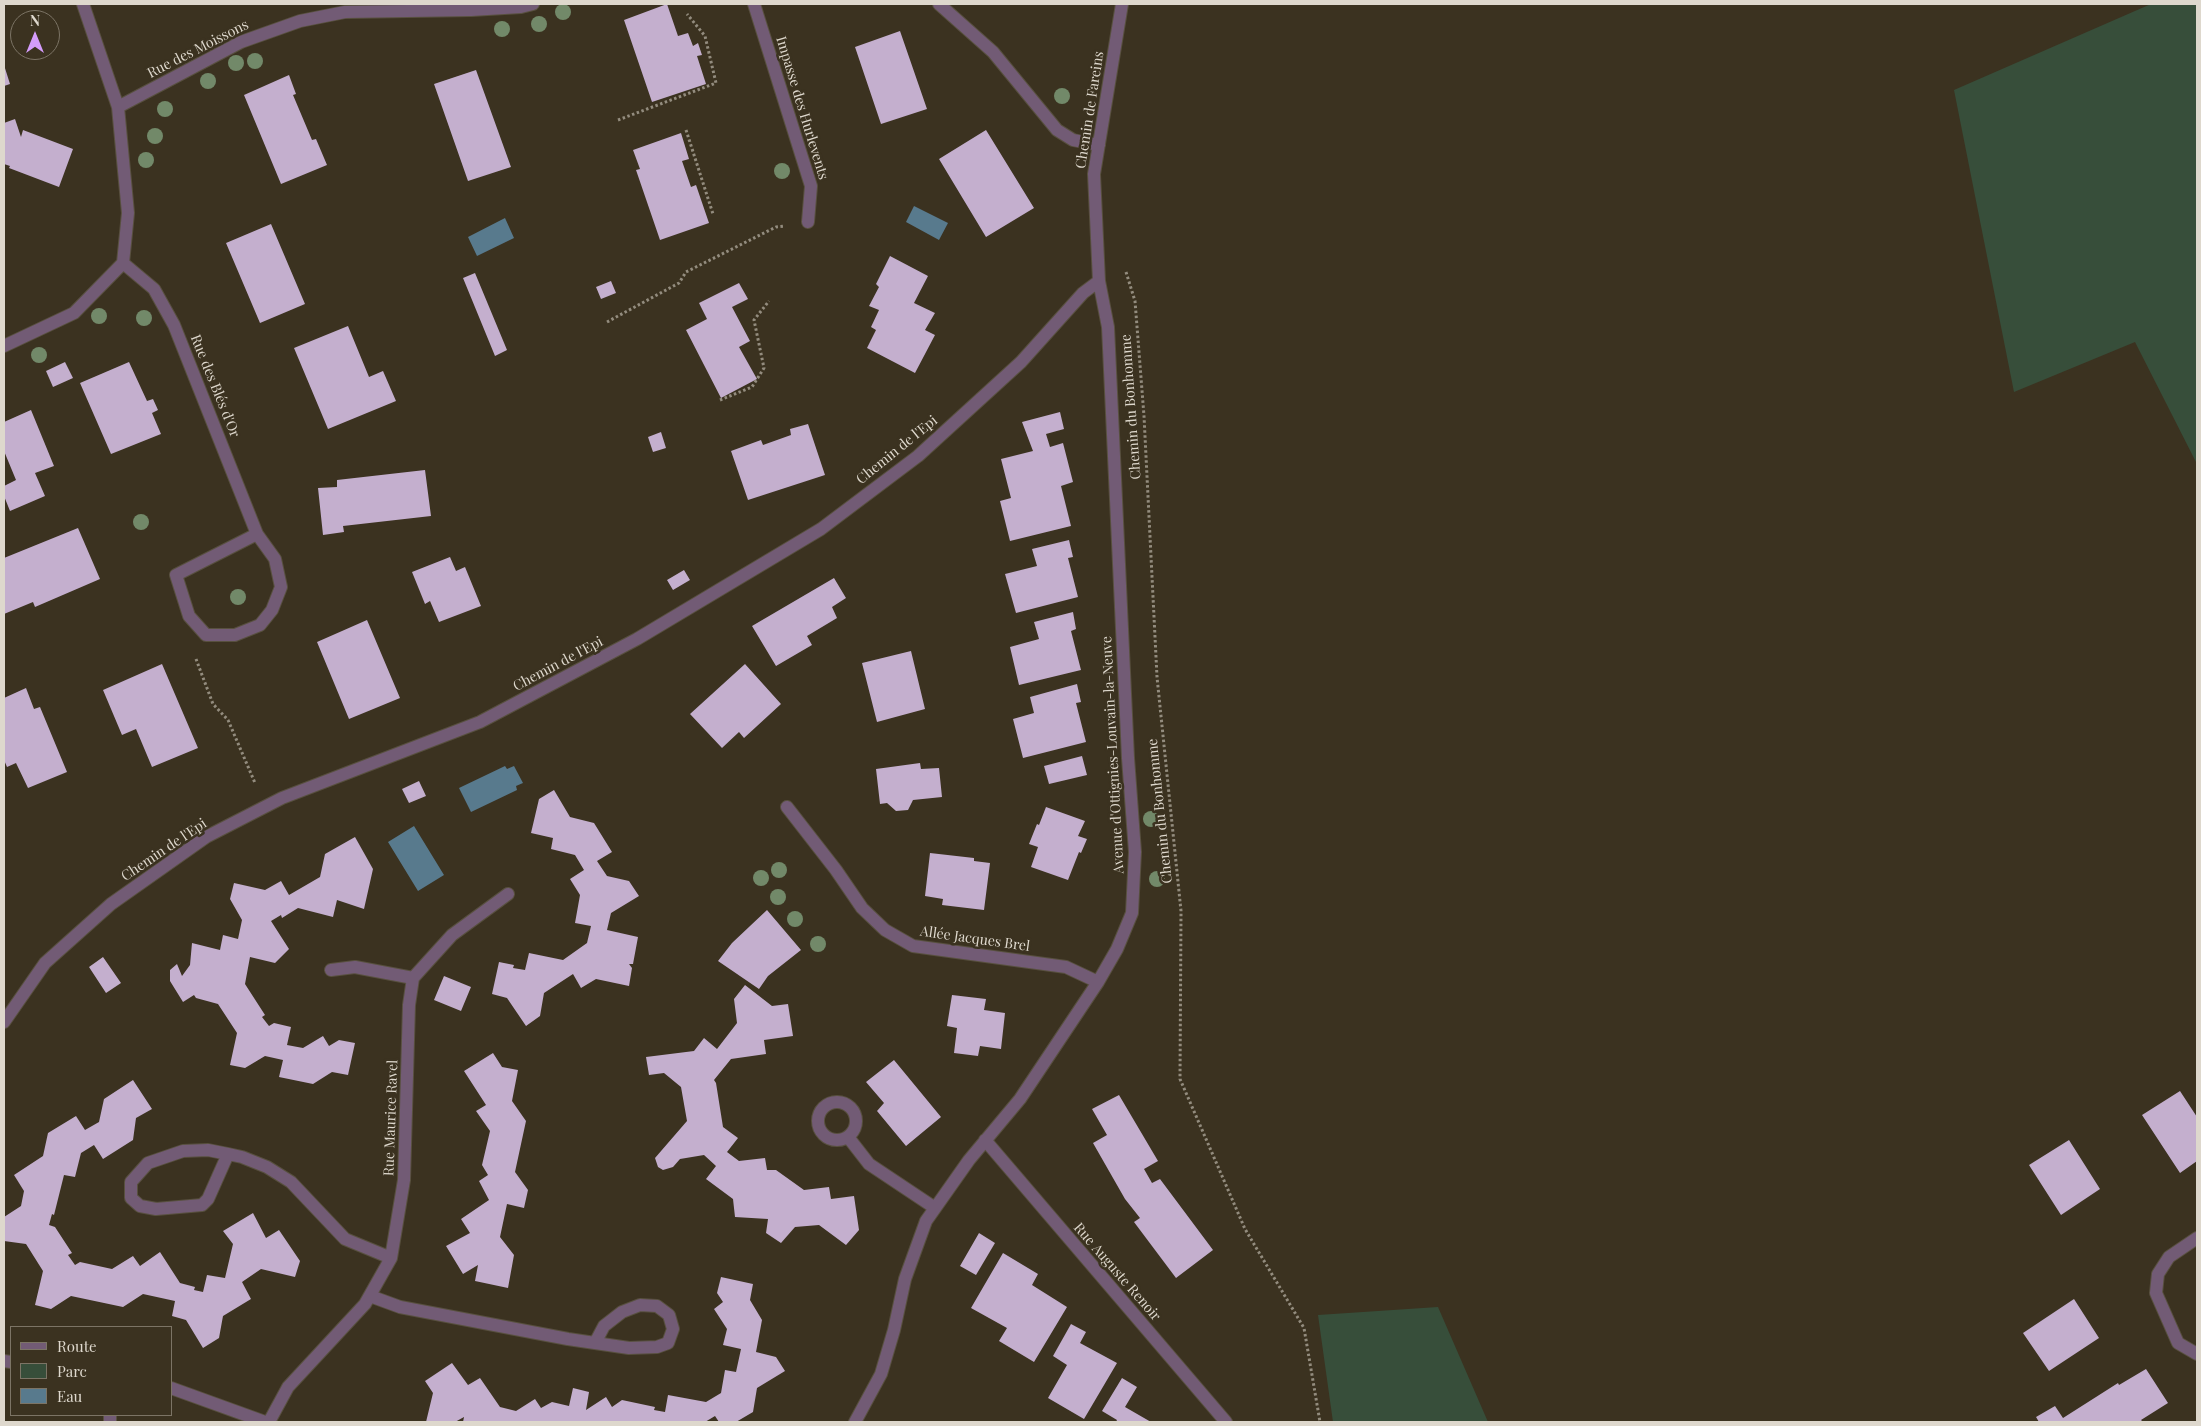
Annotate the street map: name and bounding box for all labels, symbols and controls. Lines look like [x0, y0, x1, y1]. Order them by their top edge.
north arrow [10, 10, 60, 60]
text: N [30, 11, 40, 30]
street label: Rue des Moissons [145, 16, 251, 82]
street label: Impasse des Hurlevents [772, 34, 832, 182]
street label: Chemin de Fareins [1072, 50, 1108, 170]
street label: Rue des Blés d'Or [187, 332, 243, 440]
street label: Chemin du Bonhomme [1118, 334, 1144, 480]
street label: Chemin de l'Epi [853, 412, 941, 488]
street label: Chemin de l'Epi [510, 633, 606, 695]
street label: Avenue d'Ottignies-Louvain-la-Neuve [1098, 636, 1128, 874]
street label: Chemin du Bonhomme [1144, 738, 1176, 884]
street label: Chemin de l'Epi [118, 815, 210, 885]
street label: Allée Jacques Brel [919, 923, 1031, 955]
street label: Rue Maurice Ravel [381, 1059, 401, 1177]
street label: Rue Auguste Renoir [1070, 1220, 1164, 1324]
legend [10, 1326, 172, 1416]
text: Route [57, 1336, 97, 1356]
text: Parc [57, 1361, 87, 1381]
text: Eau [57, 1386, 82, 1406]

